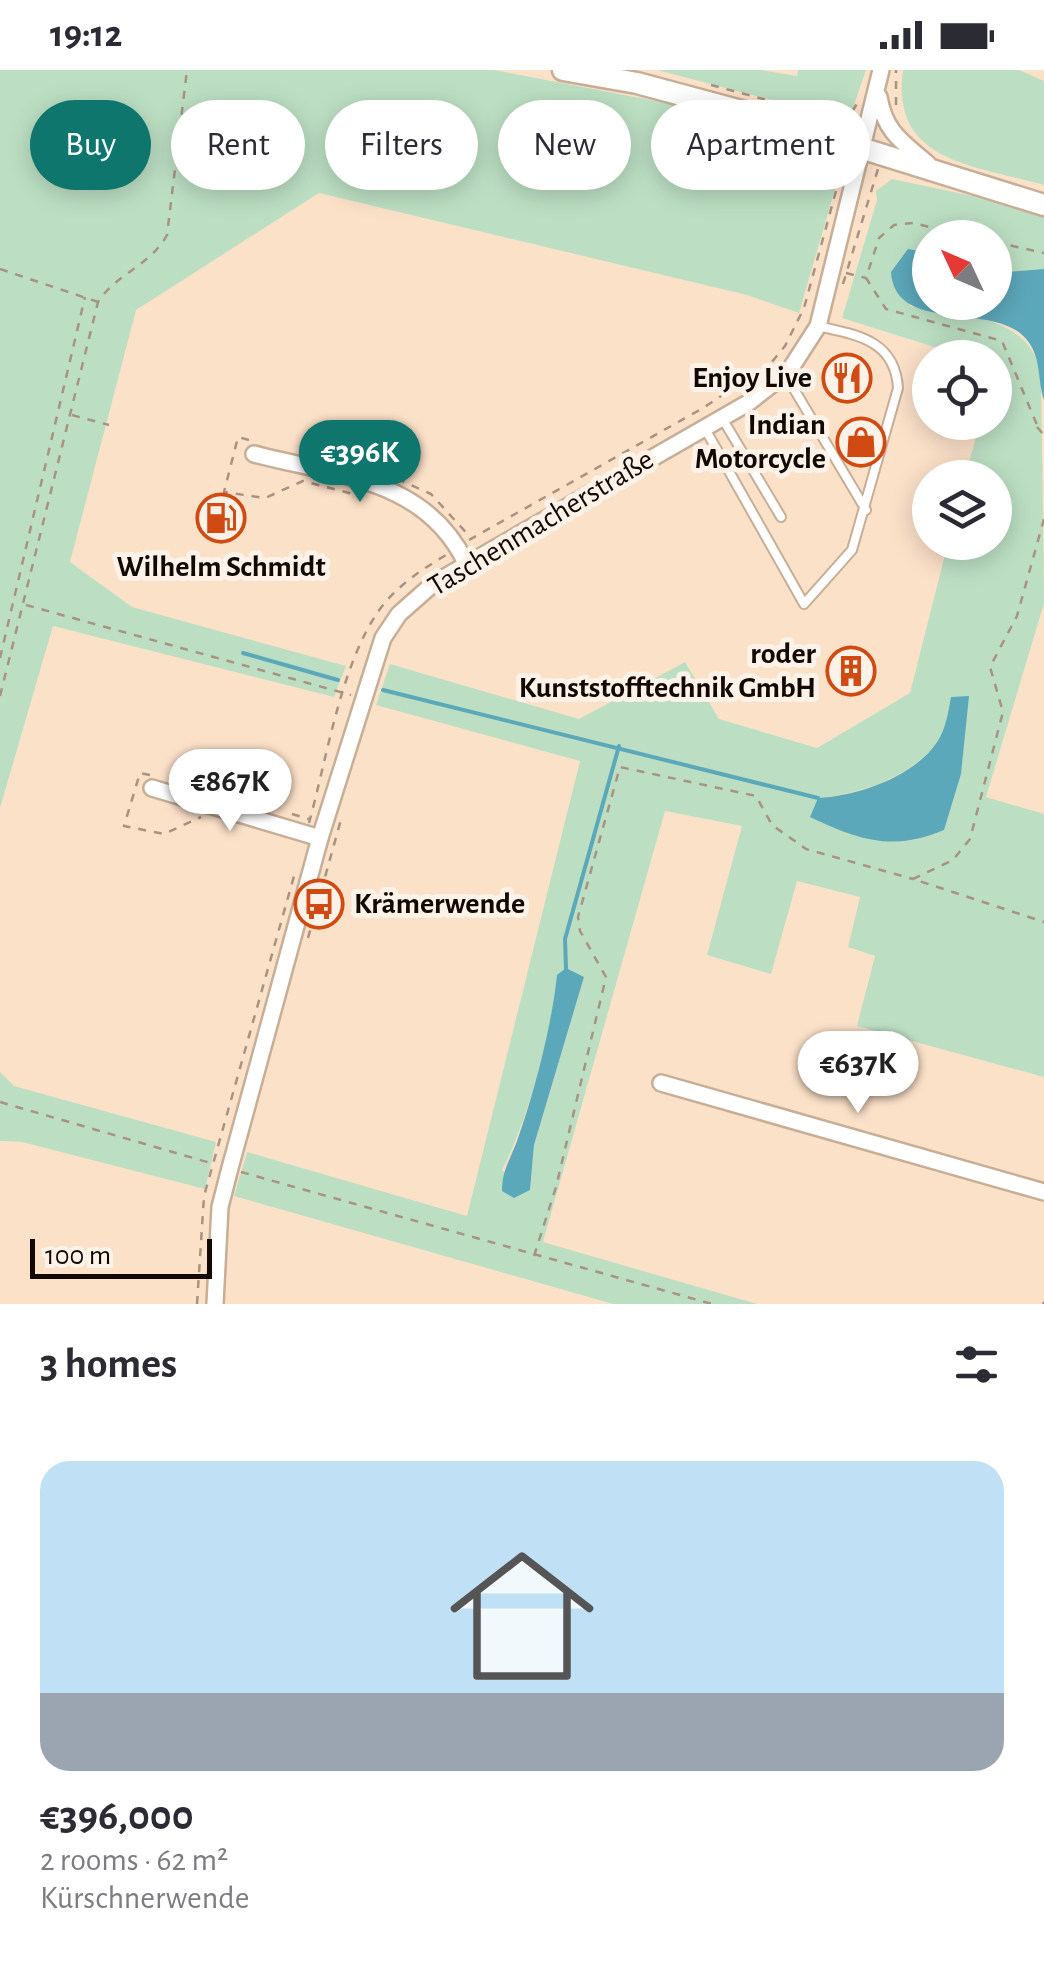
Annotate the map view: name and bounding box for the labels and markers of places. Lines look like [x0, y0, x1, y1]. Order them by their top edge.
restaurant icon: Enjoy Live [821, 352, 873, 404]
place label: Enjoy Live [692, 363, 812, 393]
place label: Indian Motorcycle [695, 410, 826, 474]
shop icon: Indian Motorcycle [835, 416, 887, 468]
pin: €396K [290, 420, 430, 505]
fuel station icon: Wilhelm Schmidt [195, 492, 247, 544]
place label: Wilhelm Schmidt [116, 552, 326, 582]
place label: roder Kunststofftechnik GmbH [519, 639, 817, 703]
building icon: roder Kunststofftechnik GmbH [825, 645, 877, 697]
pin: €867K [160, 749, 300, 834]
bus stop icon: Krämerwende [293, 878, 345, 930]
place label: Krämerwende [354, 889, 525, 919]
pin: €637K [788, 1031, 928, 1116]

